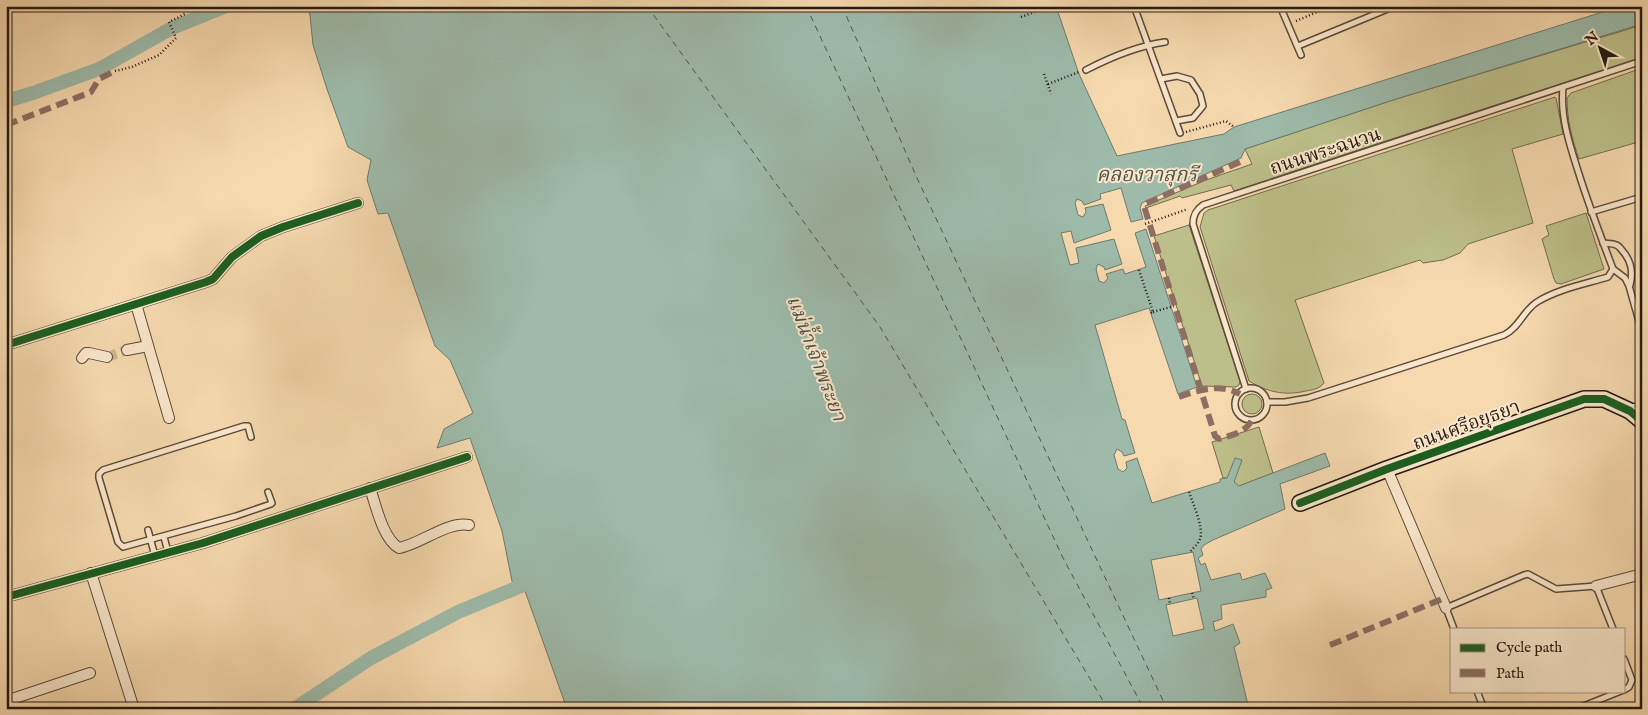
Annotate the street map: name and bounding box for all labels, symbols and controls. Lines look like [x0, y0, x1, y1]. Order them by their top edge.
north arrow [1576, 22, 1626, 72]
text: N [1581, 28, 1603, 50]
street label: ถนนพระฉนวน [1267, 123, 1384, 181]
water label: คลองวาสุกรี [1097, 163, 1202, 188]
water label: แม่น้ำเจ้าพระยา [780, 291, 855, 426]
street label: ถนนศรีอยุธยา [1410, 395, 1524, 456]
legend [1450, 628, 1626, 692]
text: Cycle path [1496, 638, 1562, 657]
text: Path [1496, 664, 1524, 683]

